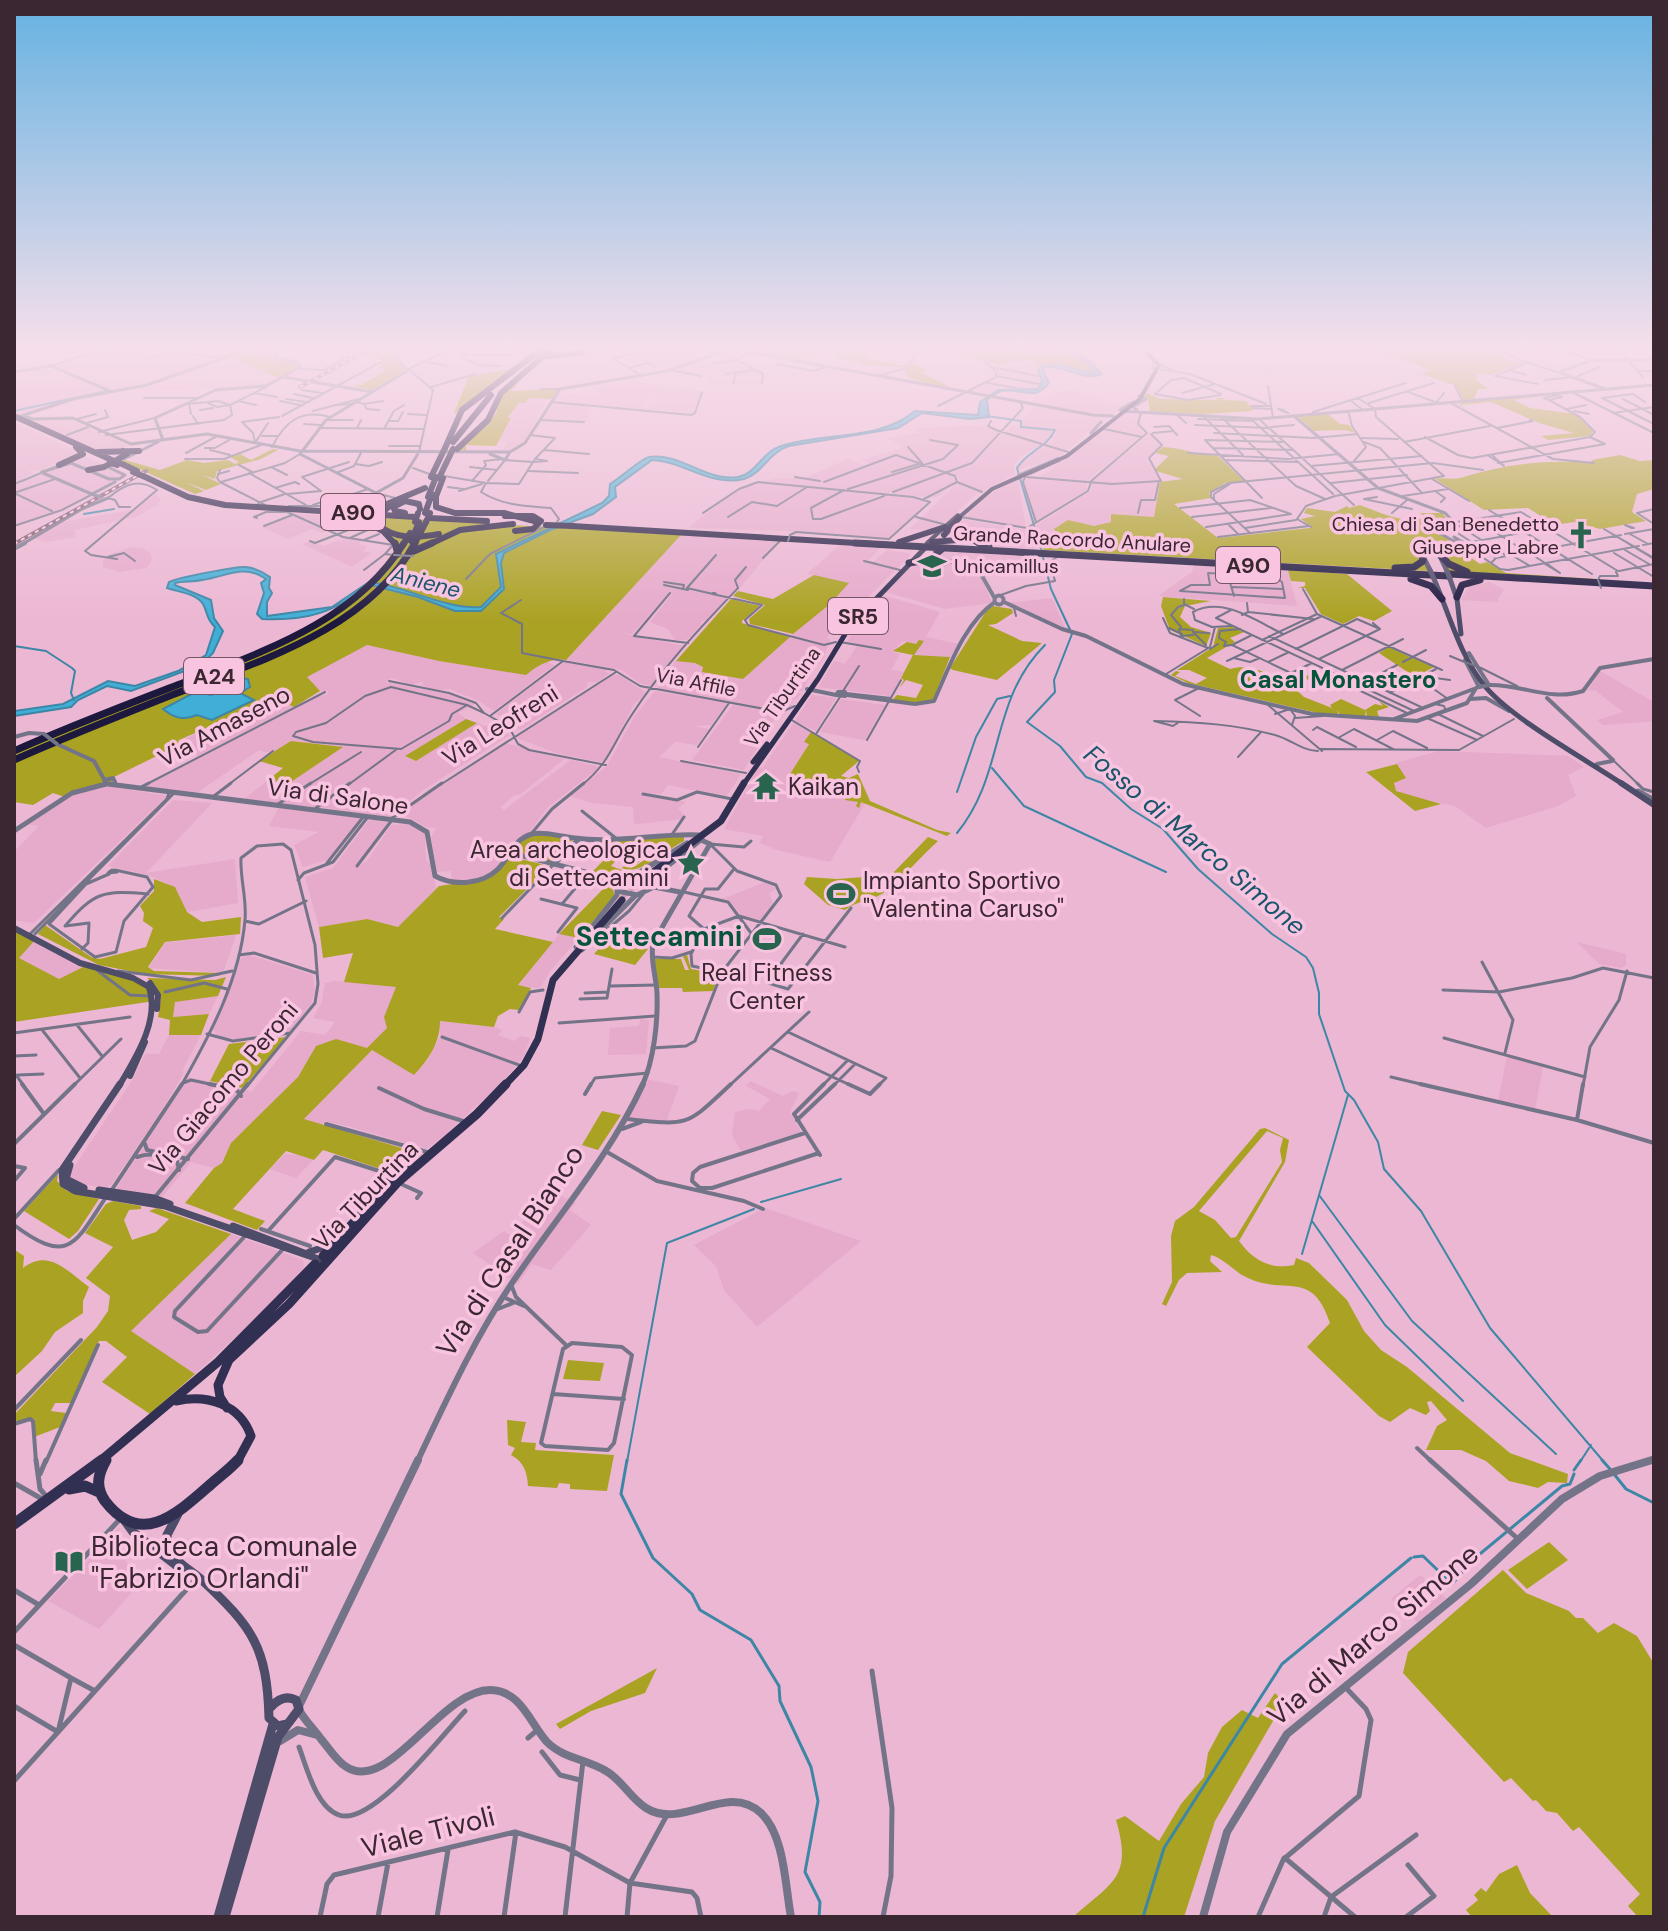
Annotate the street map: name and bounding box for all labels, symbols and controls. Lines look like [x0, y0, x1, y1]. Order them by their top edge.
road number: A90 [321, 494, 385, 530]
place label: Chiesa di San Benedetto Giuseppe Labre [1332, 511, 1559, 560]
street label: Grande Raccordo Anulare [952, 520, 1192, 558]
church icon: Chiesa di San Benedetto Giuseppe Labre [1566, 520, 1596, 550]
road number: A90 [1216, 547, 1280, 583]
school or university icon: Unicamillus [917, 551, 947, 581]
place label: Unicamillus [954, 553, 1059, 579]
water label: Aniene [387, 559, 464, 605]
road number: SR5 [828, 598, 888, 634]
street label: Via Tiburtina [738, 642, 826, 752]
road number: A24 [184, 658, 244, 694]
street label: Via Affile [654, 661, 738, 703]
district label: Casal Monastero [1240, 664, 1436, 695]
street label: Via Leofreni [436, 677, 564, 773]
street label: Via Amaseno [153, 678, 295, 774]
water label: Fosso di Marco Simone [1077, 737, 1313, 943]
street label: Via di Salone [265, 771, 411, 821]
temple icon: Kaikan [751, 771, 781, 801]
place label: Kaikan [788, 771, 859, 802]
place label: Area archeologica di Settecamini [470, 834, 669, 893]
place icon: Area archeologica di Settecamini [676, 848, 706, 878]
place label: Impianto Sportivo "Valentina Caruso" [863, 865, 1064, 924]
sports icon: Impianto Sportivo "Valentina Caruso" [826, 879, 856, 909]
district label: Settecamini [576, 918, 742, 955]
sports icon: Real Fitness Center [752, 924, 782, 954]
place label: Real Fitness Center [701, 957, 833, 1016]
street label: Via Giacomo Peroni [141, 995, 305, 1181]
street label: Via Tiburtina [305, 1134, 425, 1256]
street label: Via di Casal Bianco [428, 1138, 592, 1364]
place label: Biblioteca Comunale "Fabrizio Orlandi" [91, 1528, 357, 1597]
street label: Via di Marco Simone [1260, 1536, 1486, 1734]
library icon: Biblioteca Comunale "Fabrizio Orlandi" [54, 1547, 84, 1577]
street label: Viale Tivoli [357, 1798, 499, 1866]

